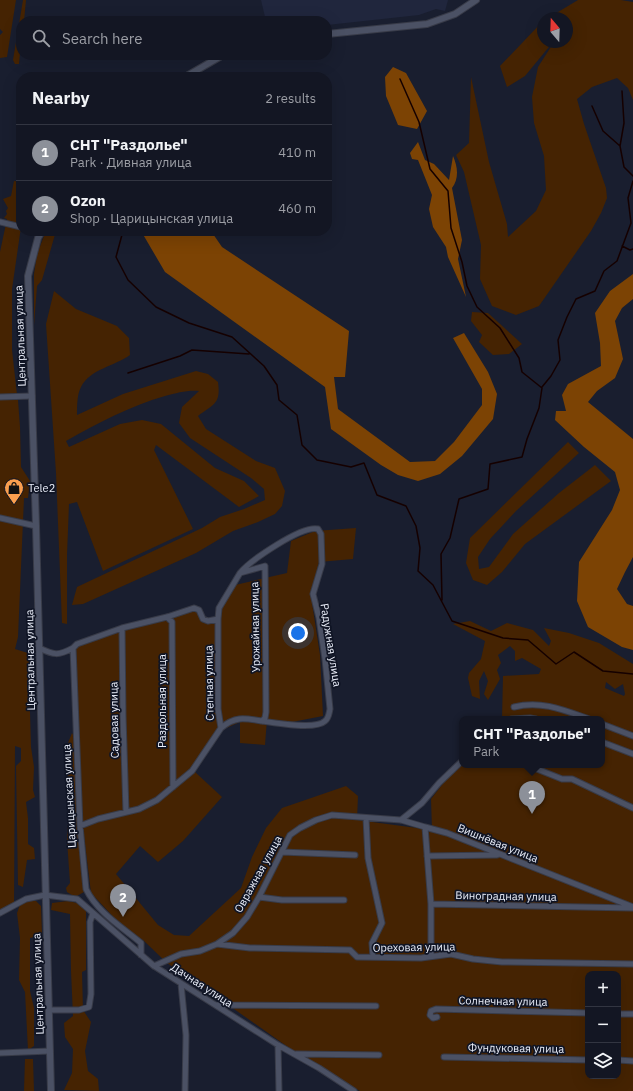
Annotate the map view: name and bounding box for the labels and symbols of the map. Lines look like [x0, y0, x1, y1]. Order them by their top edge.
north arrow [537, 12, 573, 48]
street label: Центральная улица [11, 285, 29, 387]
shop icon: Tele2 [3, 477, 25, 505]
place label: Tele2 [28, 481, 55, 495]
street label: Урожайная улица [247, 582, 263, 672]
street label: Радужная улица [317, 602, 345, 688]
street label: Центральная улица [22, 609, 38, 711]
your location [288, 623, 308, 643]
street label: Степная улица [201, 645, 217, 721]
street label: Раздольная улица [155, 654, 169, 748]
street label: Садовая улица [106, 681, 122, 758]
street label: Царицынская улица [59, 744, 79, 848]
pin: 1 [519, 781, 545, 814]
street label: Вишнёвая улица [456, 820, 541, 866]
street label: Овражная улица [231, 833, 285, 915]
pin: 2 [110, 884, 136, 917]
street label: Виноградная улица [455, 888, 557, 904]
street label: Центральная улица [29, 933, 47, 1035]
street label: Ореховая улица [373, 939, 456, 955]
street label: Дачная улица [168, 960, 236, 1010]
street label: Солнечная улица [458, 993, 548, 1009]
street label: Фундуковая улица [468, 1040, 564, 1056]

